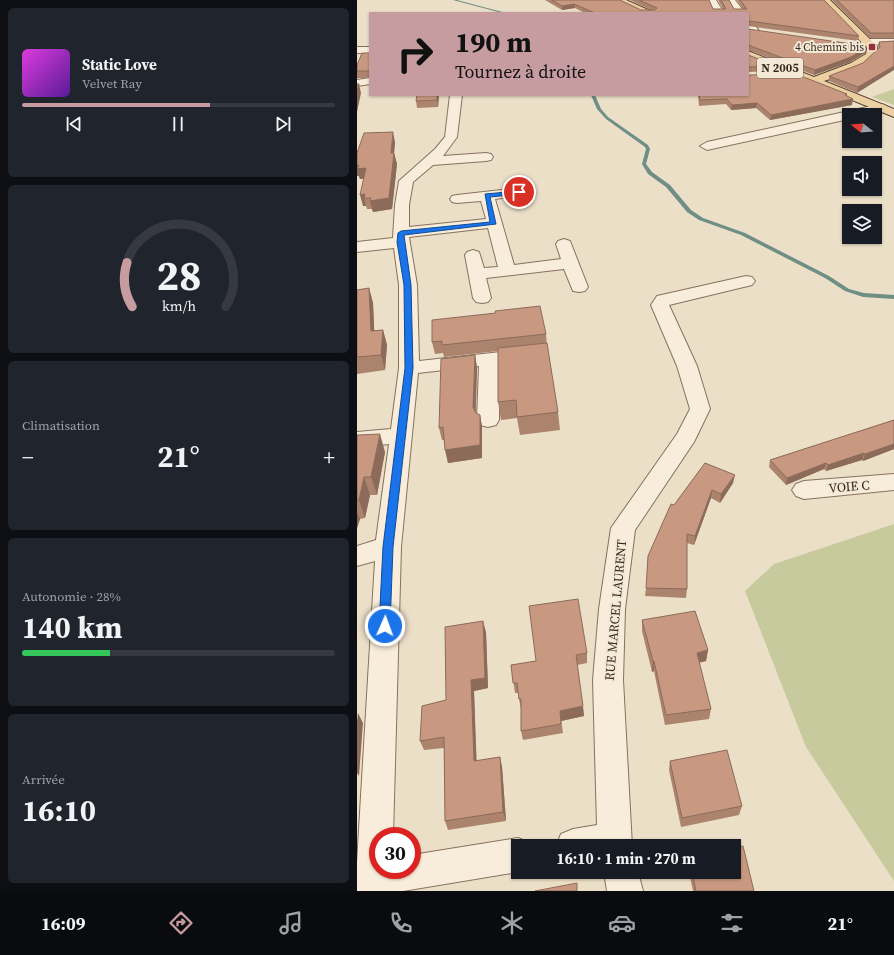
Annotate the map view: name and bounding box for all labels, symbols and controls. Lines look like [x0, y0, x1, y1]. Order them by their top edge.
text: 190 m [455, 23, 532, 61]
icon: right [389, 28, 441, 80]
place label: 4 Chemins bis [795, 40, 864, 55]
marker: 4 Chemins bis [867, 42, 877, 52]
text: Static Love [82, 54, 157, 75]
road number: N 2005 [757, 58, 803, 78]
text: Tournez à droite [455, 59, 586, 84]
text: Velvet Ray [82, 75, 142, 92]
north arrow [842, 108, 882, 148]
map controls [842, 108, 882, 244]
icon: previous [63, 113, 85, 135]
icon: pause [167, 113, 189, 135]
icon: next [272, 113, 294, 135]
button: sound [842, 156, 882, 196]
pin [502, 175, 536, 209]
icon: arrive [508, 181, 530, 203]
button: layers [842, 204, 882, 244]
text: 28 [156, 247, 201, 304]
text: km/h [162, 295, 196, 315]
text: Climatisation [22, 417, 100, 434]
text: 21° [157, 436, 200, 477]
text: − [22, 442, 34, 472]
text: + [323, 442, 335, 472]
street label: VOIE C [828, 476, 870, 497]
street label: RUE MARCEL LAURENT [601, 539, 630, 681]
text: Autonomie · 28% [22, 588, 121, 605]
position arrow [364, 605, 406, 647]
text: 140 km [22, 607, 122, 648]
text: Arrivée [22, 771, 65, 788]
text: 16:10 [22, 790, 96, 831]
speed limit sign: 30 [369, 827, 421, 879]
text: 16:10 · 1 min · 270 m [557, 848, 696, 869]
icon: directions [167, 909, 195, 937]
icon: music [277, 909, 305, 937]
icon: phone [387, 909, 415, 937]
icon: climate [498, 909, 526, 937]
icon: car [608, 909, 636, 937]
icon: filters [718, 909, 746, 937]
text: 16:09 [41, 911, 85, 936]
text: 21° [828, 911, 853, 936]

